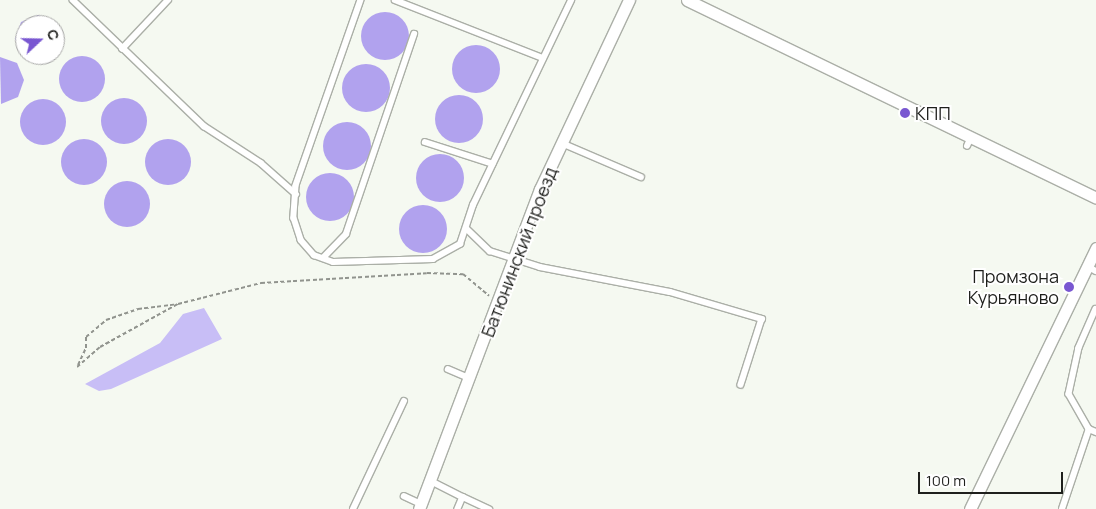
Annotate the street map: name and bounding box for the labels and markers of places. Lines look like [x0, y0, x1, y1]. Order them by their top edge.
place label: КПП [915, 102, 951, 124]
marker: КПП [899, 107, 911, 119]
place label: Промзона Курьяново [968, 266, 1059, 308]
marker: Промзона Курьяново [1063, 281, 1075, 293]

